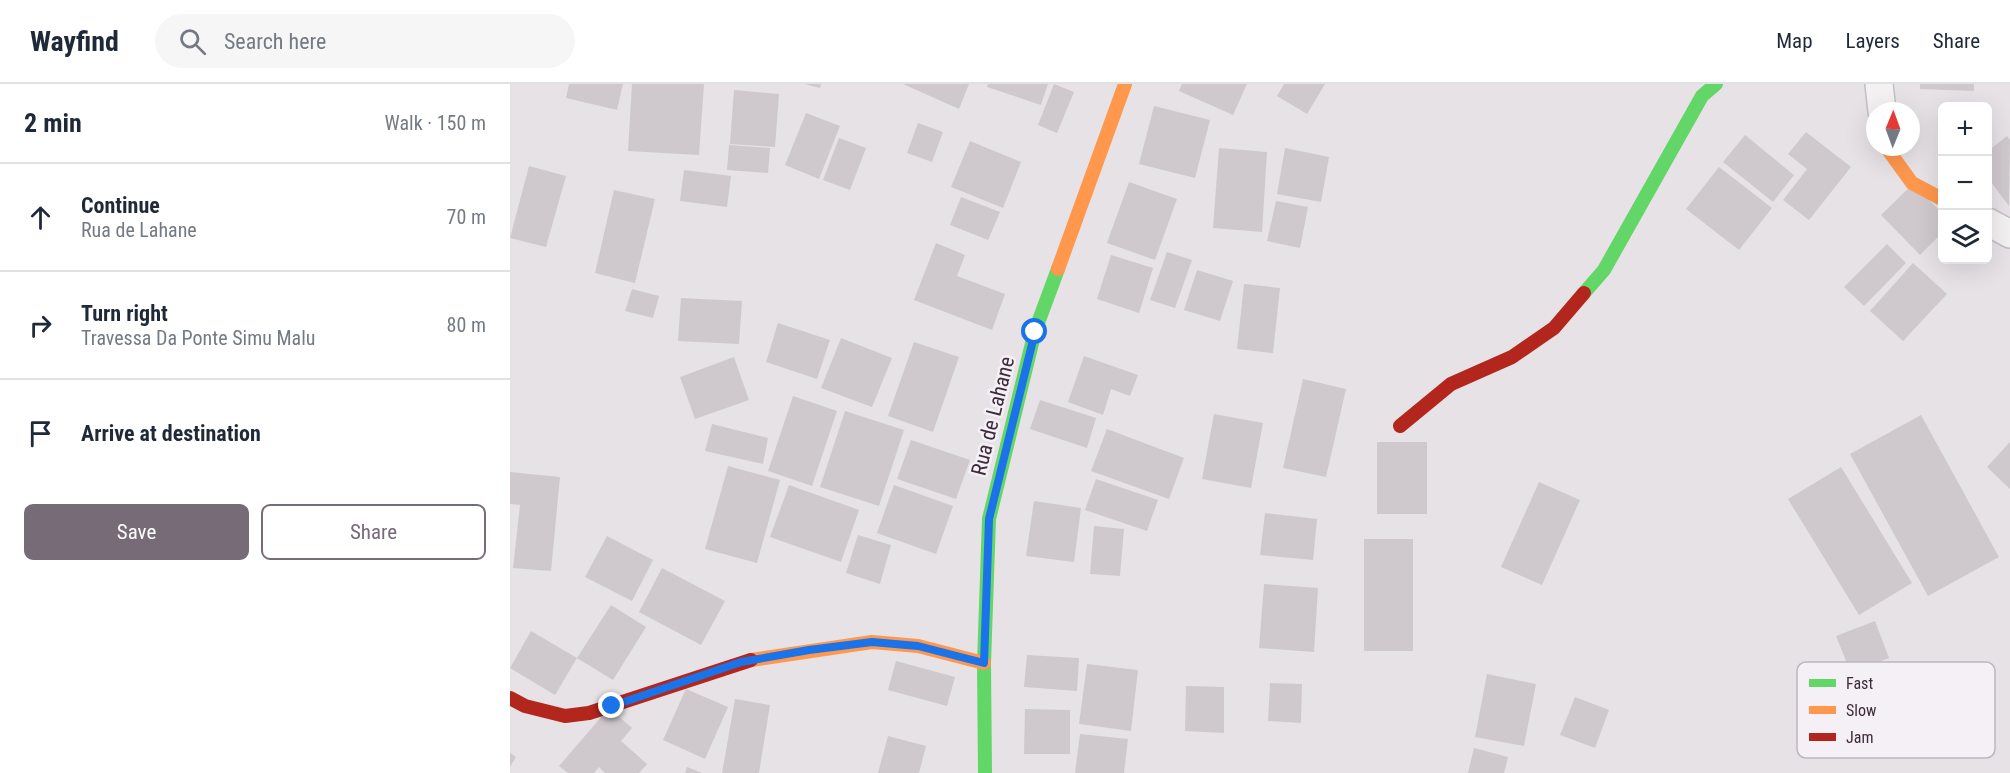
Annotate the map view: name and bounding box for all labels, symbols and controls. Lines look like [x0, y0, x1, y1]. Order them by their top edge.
search box [155, 14, 575, 68]
text: Wayfind [30, 25, 119, 58]
icon: search [176, 25, 209, 58]
text: Search here [224, 29, 326, 54]
text: Map [1776, 29, 1813, 53]
text: Layers [1846, 29, 1900, 53]
text: Share [1933, 29, 1980, 53]
north arrow [1866, 102, 1920, 156]
map controls [1938, 102, 1992, 264]
button: + [1938, 102, 1992, 156]
text: 2 min [24, 108, 82, 138]
text: Walk · 150 m [385, 111, 486, 135]
button: − [1938, 156, 1992, 210]
text: Continue [81, 193, 160, 218]
icon: ahead [24, 201, 57, 234]
text: 70 m [447, 205, 486, 229]
button: layers [1938, 210, 1992, 264]
text: Rua de Lahane [81, 218, 197, 242]
text: Turn right [81, 301, 168, 326]
icon: right [24, 309, 57, 342]
text: 80 m [447, 313, 486, 337]
route start [1021, 318, 1047, 344]
text: Travessa Da Ponte Simu Malu [81, 326, 315, 350]
street label: Rua de Lahane [967, 354, 1019, 478]
icon: arrive [24, 417, 57, 450]
text: Arrive at destination [81, 421, 261, 446]
button: Save [24, 504, 249, 560]
button: Share [261, 504, 486, 560]
legend [1797, 662, 1995, 758]
text: Fast [1846, 674, 1873, 693]
route end [598, 692, 624, 718]
text: Slow [1846, 701, 1876, 720]
text: Jam [1846, 728, 1873, 747]

